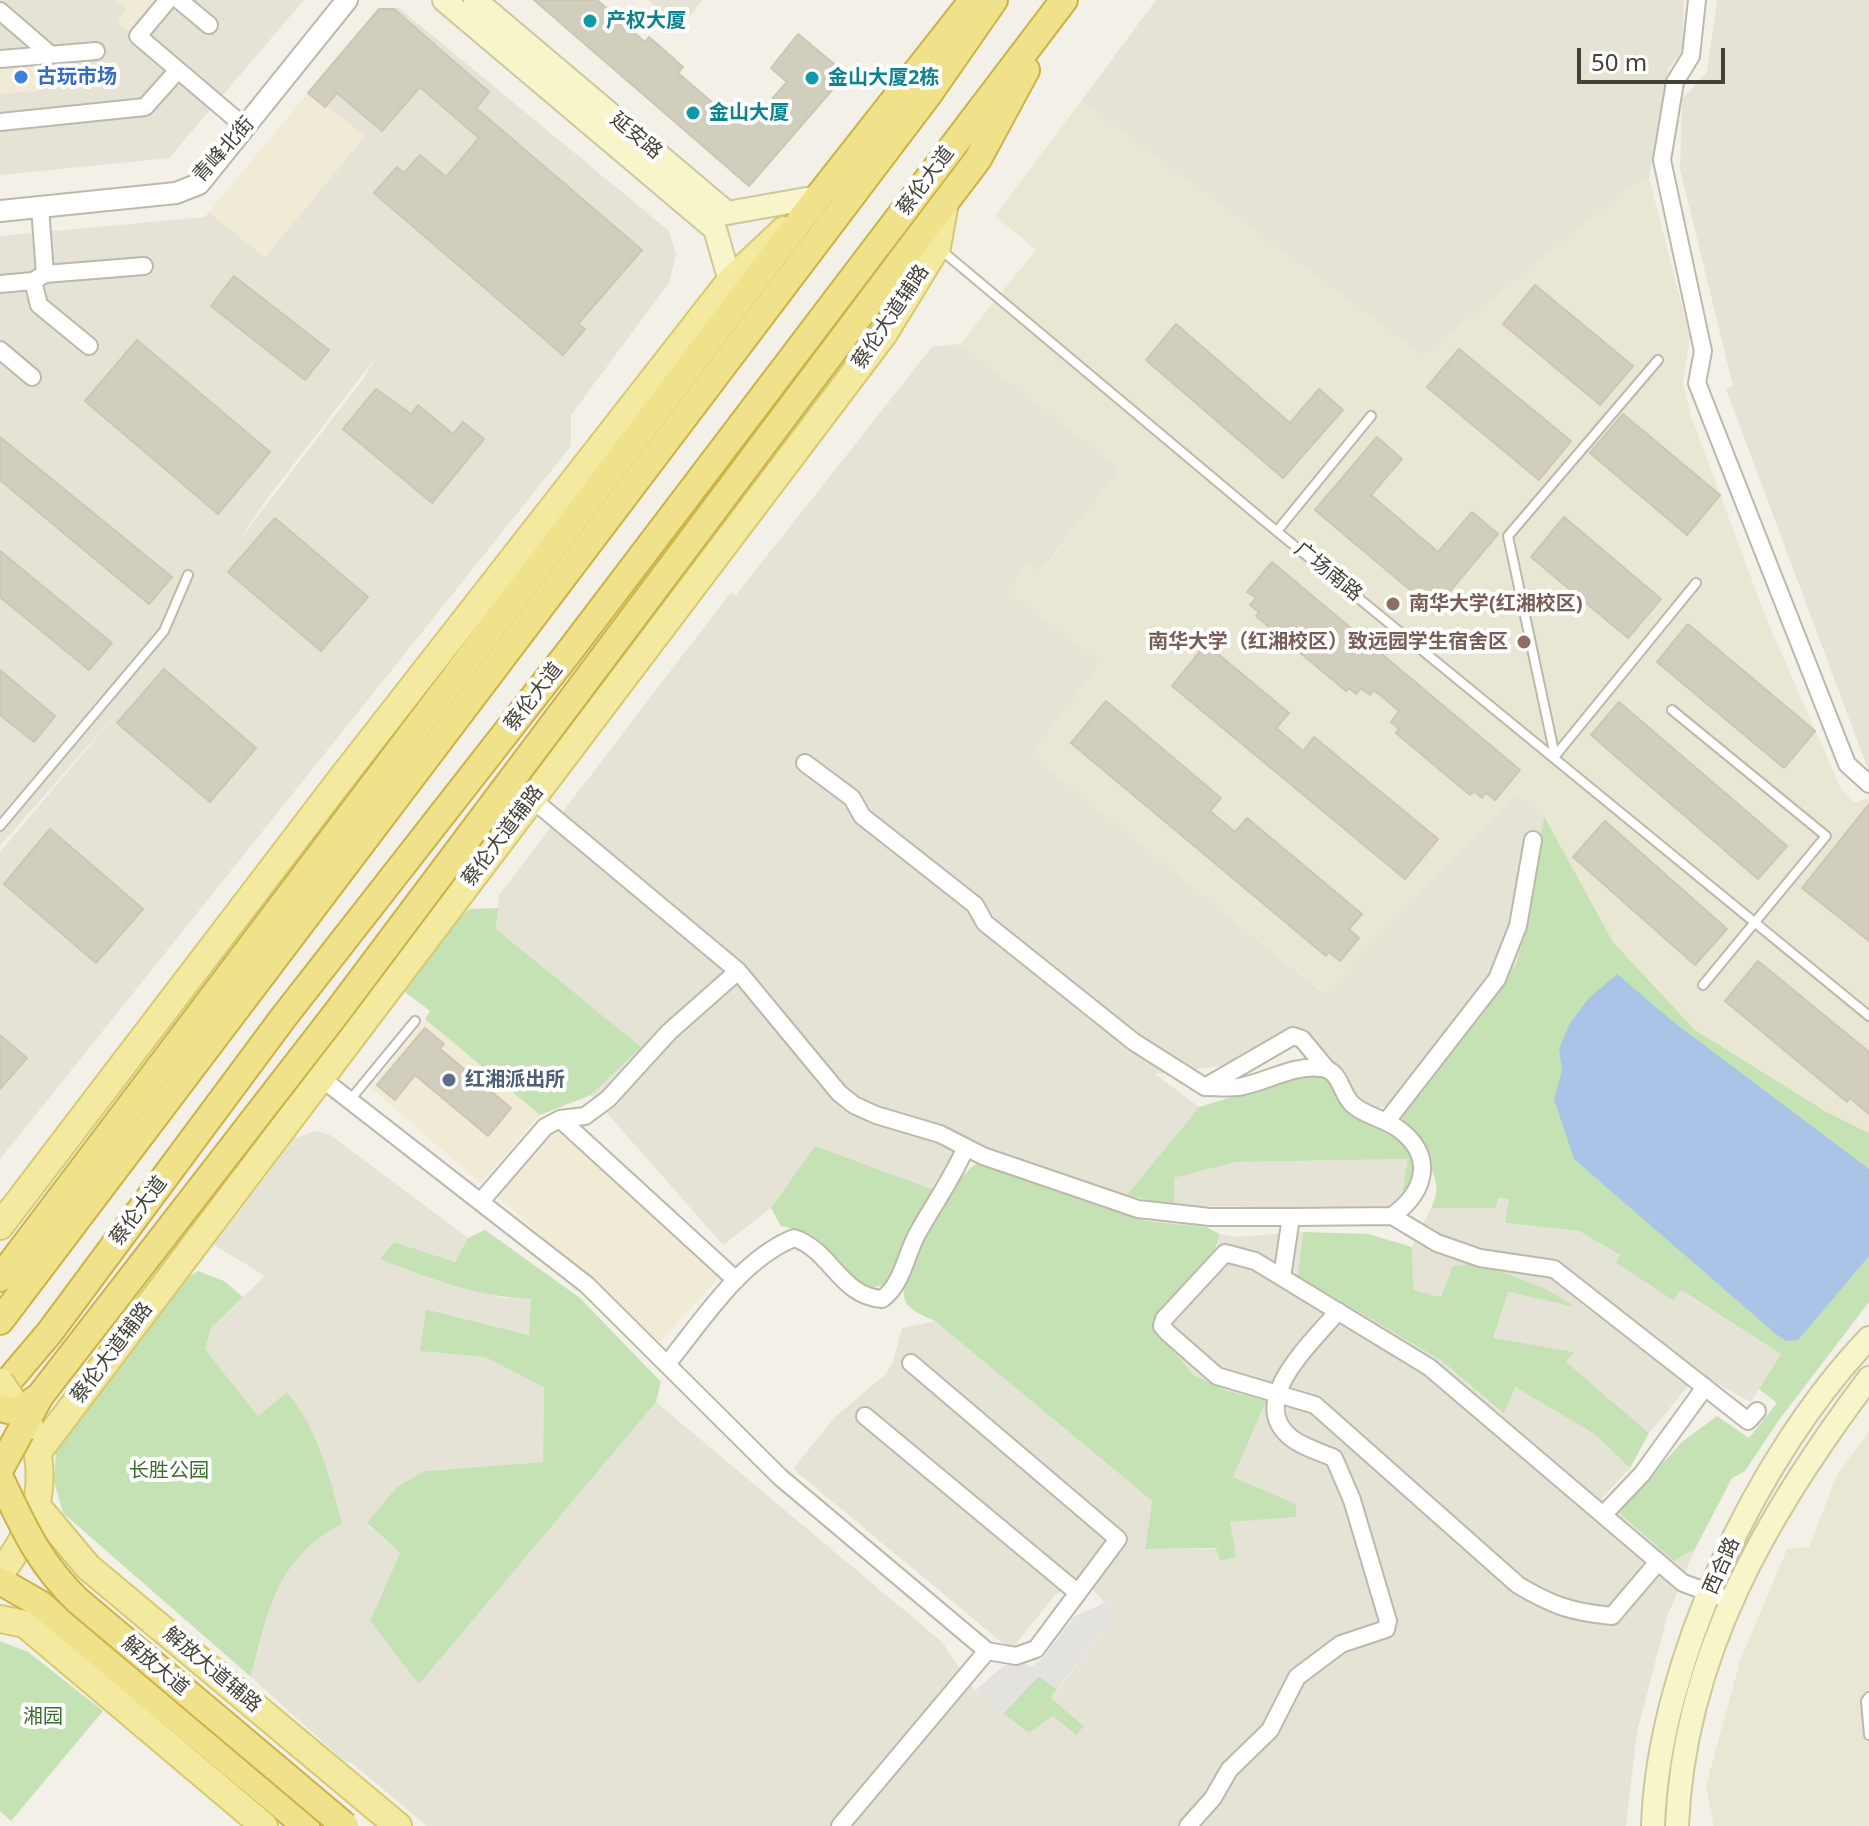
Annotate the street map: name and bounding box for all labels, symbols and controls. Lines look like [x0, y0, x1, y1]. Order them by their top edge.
place label: 产权大厦 [606, 9, 686, 33]
marker: 产权大厦 [581, 12, 599, 30]
scale bar [1581, 32, 1729, 82]
text: 50 m [1591, 45, 1647, 78]
place label: 古玩市场 [37, 65, 117, 89]
place label: 金山大厦2栋 [828, 66, 939, 90]
marker: 古玩市场 [12, 68, 30, 86]
marker: 金山大厦2栋 [803, 69, 821, 87]
place label: 金山大厦 [709, 101, 789, 125]
marker: 金山大厦 [684, 104, 702, 122]
street label: 延安路 [605, 108, 667, 164]
street label: 青峰北街 [188, 112, 260, 188]
street label: 蔡伦大道 [892, 142, 960, 220]
street label: 蔡伦大道辅路 [848, 261, 934, 373]
street label: 广场南路 [1289, 538, 1367, 606]
place label: 南华大学(红湘校区) [1409, 592, 1583, 616]
marker: 南华大学(红湘校区) [1384, 595, 1402, 613]
place label: 南华大学（红湘校区）致远园学生宿舍区 [1148, 630, 1508, 654]
marker: 南华大学（红湘校区）致远园学生宿舍区 [1515, 633, 1533, 651]
street label: 蔡伦大道 [500, 658, 568, 736]
street label: 蔡伦大道辅路 [457, 781, 549, 891]
place label: 红湘派出所 [465, 1068, 565, 1092]
marker: 红湘派出所 [440, 1071, 458, 1089]
street label: 蔡伦大道 [105, 1172, 173, 1250]
street label: 蔡伦大道辅路 [66, 1298, 158, 1408]
park label: 长胜公园 [129, 1459, 209, 1483]
street label: 西合路 [1699, 1534, 1745, 1598]
street label: 解放大道辅路 [158, 1622, 266, 1718]
street label: 解放大道 [117, 1631, 193, 1701]
park label: 湘园 [23, 1705, 63, 1729]

